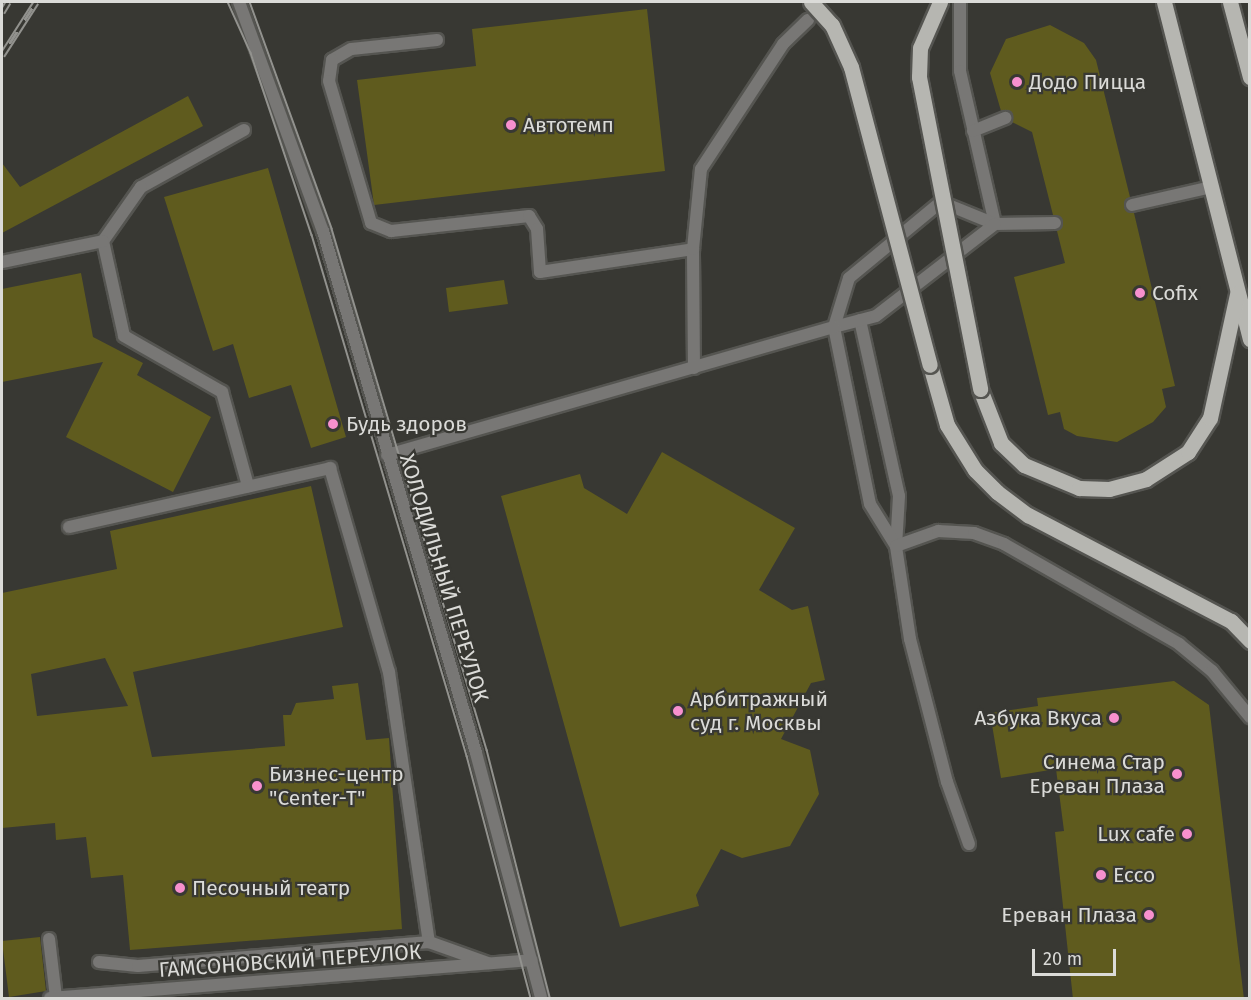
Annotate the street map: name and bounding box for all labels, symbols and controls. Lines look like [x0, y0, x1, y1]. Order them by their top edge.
place label: Додо Пицца [1029, 69, 1146, 95]
marker: Додо Пицца [1010, 75, 1024, 89]
place label: Автотемп [523, 112, 614, 138]
marker: Автотемп [504, 118, 518, 132]
place label: Cofix [1152, 280, 1198, 306]
marker: Cofix [1133, 286, 1147, 300]
place label: Будь здоров [346, 411, 467, 437]
marker: Будь здоров [324, 415, 342, 433]
street label: ХОЛОДИЛЬНЫЙ ПЕРЕУЛОК [394, 451, 494, 705]
place label: Арбитражный суд г. Москвы [690, 686, 828, 736]
marker: Арбитражный суд г. Москвы [671, 704, 685, 718]
place label: Азбука Вкуса [974, 705, 1102, 731]
marker: Азбука Вкуса [1107, 711, 1121, 725]
place label: Синема Стар Ереван Плаза [1029, 749, 1165, 799]
place label: Бизнес-центр "Center-T" [269, 761, 404, 811]
marker: Синема Стар Ереван Плаза [1170, 767, 1184, 781]
marker: Бизнес-центр "Center-T" [250, 779, 264, 793]
place label: Lux cafe [1097, 821, 1175, 847]
marker: Lux cafe [1180, 827, 1194, 841]
place label: Ecco [1113, 862, 1155, 888]
marker: Ecco [1094, 868, 1108, 882]
place label: Песочный театр [192, 875, 350, 901]
marker: Песочный театр [173, 881, 187, 895]
place label: Ереван Плаза [1001, 902, 1137, 928]
marker: Ереван Плаза [1142, 908, 1156, 922]
scale bar [1035, 937, 1119, 975]
street label: ГАМСОНОВСКИЙ ПЕРЕУЛОК [158, 939, 422, 983]
text: 20 m [1043, 948, 1082, 970]

